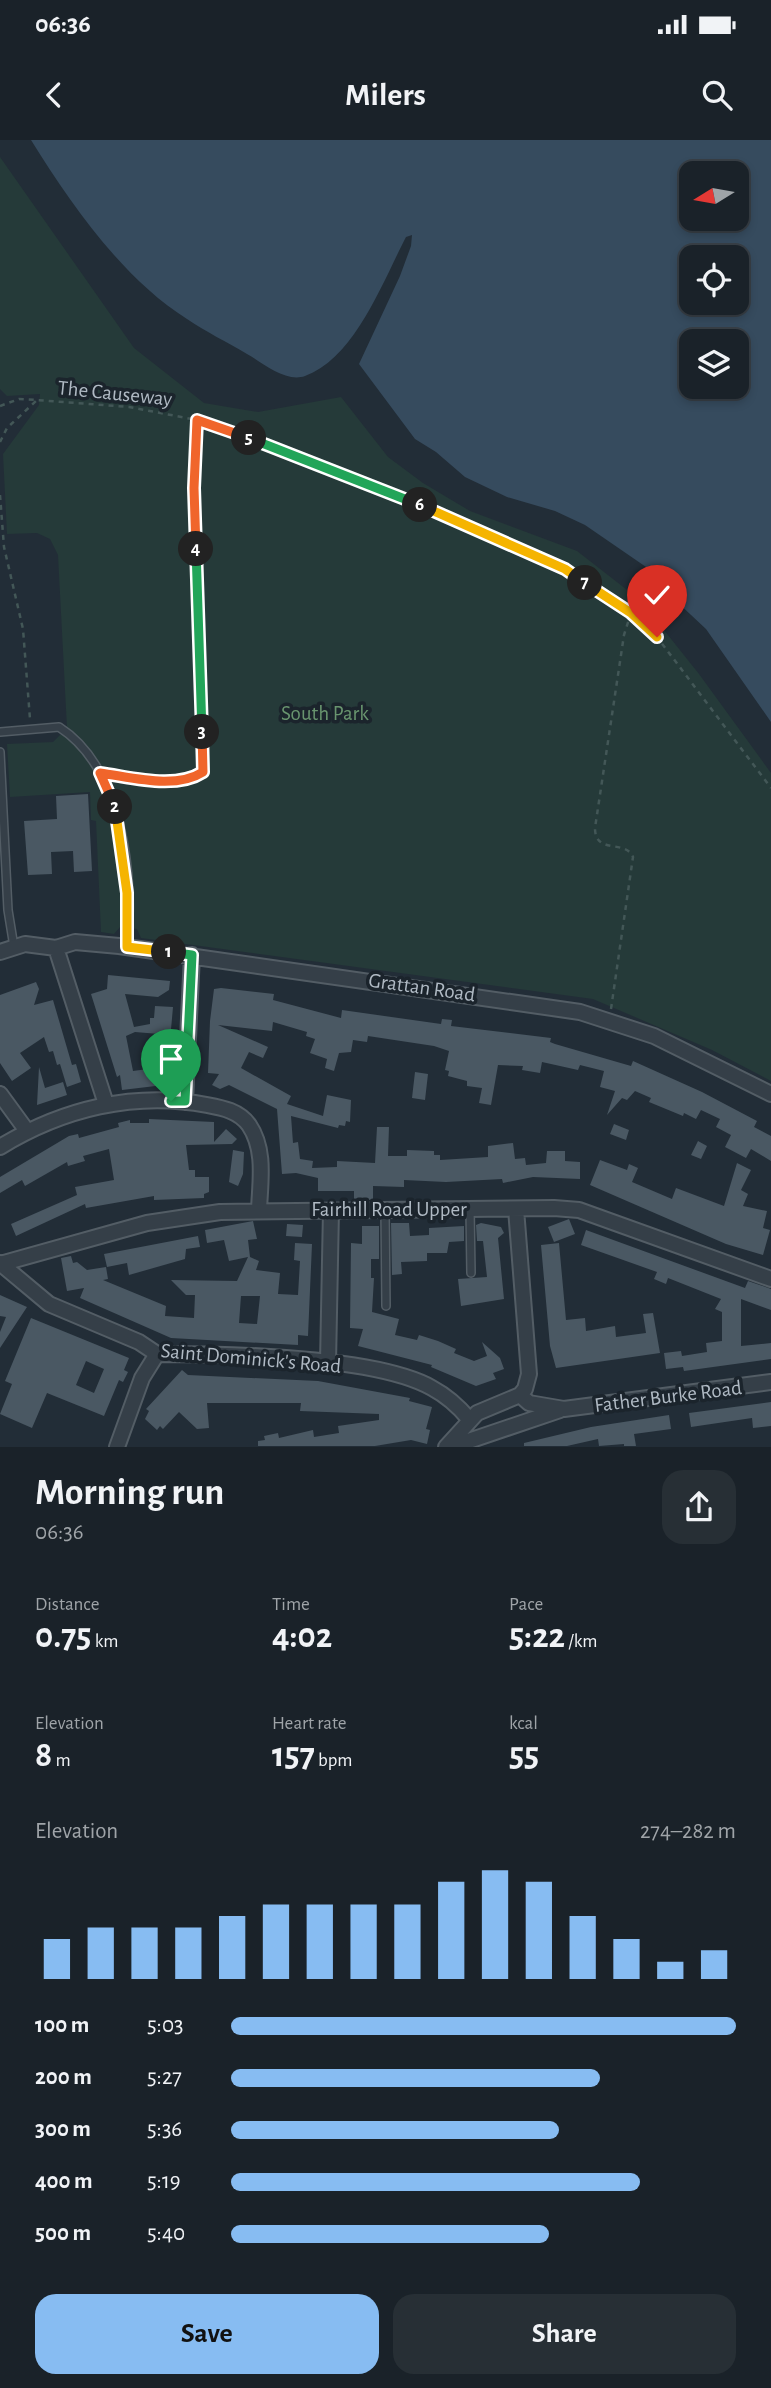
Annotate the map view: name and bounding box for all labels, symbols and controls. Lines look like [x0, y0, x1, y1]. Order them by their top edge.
text: 06:36 [35, 11, 91, 37]
icon: back [35, 76, 73, 114]
icon: search [698, 76, 736, 114]
text: Milers [345, 79, 426, 111]
north arrow [679, 161, 749, 231]
map controls [679, 161, 749, 399]
button: locate [679, 245, 749, 315]
button: layers [679, 329, 749, 399]
street label: The Causeway [57, 377, 173, 410]
pin: 5 [232, 420, 266, 456]
text: 5 [244, 428, 253, 447]
pin: 6 [402, 488, 438, 522]
text: 6 [415, 495, 424, 514]
pin: 4 [178, 532, 214, 566]
text: 4 [191, 539, 200, 558]
pin [627, 565, 687, 637]
pin: 7 [568, 566, 602, 600]
text: 7 [580, 573, 589, 592]
icon: check [638, 576, 676, 614]
park label: South Park [281, 703, 369, 724]
pin: 3 [184, 714, 220, 750]
text: 3 [197, 722, 206, 741]
pin: 2 [97, 790, 132, 824]
text: 2 [110, 797, 119, 816]
pin: 1 [152, 934, 186, 970]
text: 1 [165, 942, 172, 961]
street label: Grattan Road [367, 970, 477, 1005]
pin [141, 1029, 201, 1101]
icon: arrive [152, 1040, 190, 1078]
street label: Fairhill Road Upper [311, 1199, 467, 1220]
street label: Saint Dominick's Road [160, 1340, 342, 1377]
street label: Father Burke Road [593, 1377, 743, 1416]
button: share [662, 1470, 736, 1544]
text: Morning run [35, 1474, 224, 1512]
text: 06:36 [35, 1521, 84, 1544]
text: Distance [35, 1595, 99, 1614]
text: Time [272, 1595, 310, 1614]
text: Pace [509, 1595, 543, 1614]
text: 0.75 [35, 1619, 92, 1654]
text: 4:02 [272, 1619, 332, 1654]
text: 5:22 [509, 1619, 565, 1654]
text: km [92, 1632, 119, 1651]
text: /km [565, 1632, 598, 1651]
text: Elevation [35, 1714, 104, 1733]
text: Heart rate [272, 1714, 347, 1733]
text: kcal [509, 1714, 538, 1733]
text: 8 [35, 1738, 52, 1773]
text: 157 [272, 1738, 315, 1773]
text: 55 [509, 1738, 539, 1773]
text: m [52, 1751, 71, 1770]
text: bpm [315, 1751, 352, 1770]
text: Elevation [35, 1820, 118, 1843]
text: 274–282 m [640, 1820, 736, 1843]
text: 100 m [35, 2014, 89, 2037]
text: 5:03 [147, 2014, 184, 2037]
text: 200 m [35, 2066, 92, 2089]
text: 5:27 [147, 2066, 182, 2089]
text: 300 m [35, 2118, 91, 2141]
text: 5:36 [147, 2118, 182, 2141]
text: 400 m [35, 2170, 93, 2193]
text: 5:19 [147, 2170, 181, 2193]
text: 500 m [35, 2222, 91, 2245]
text: 5:40 [147, 2222, 185, 2245]
button: Save [35, 2294, 379, 2374]
button: Share [393, 2294, 736, 2374]

